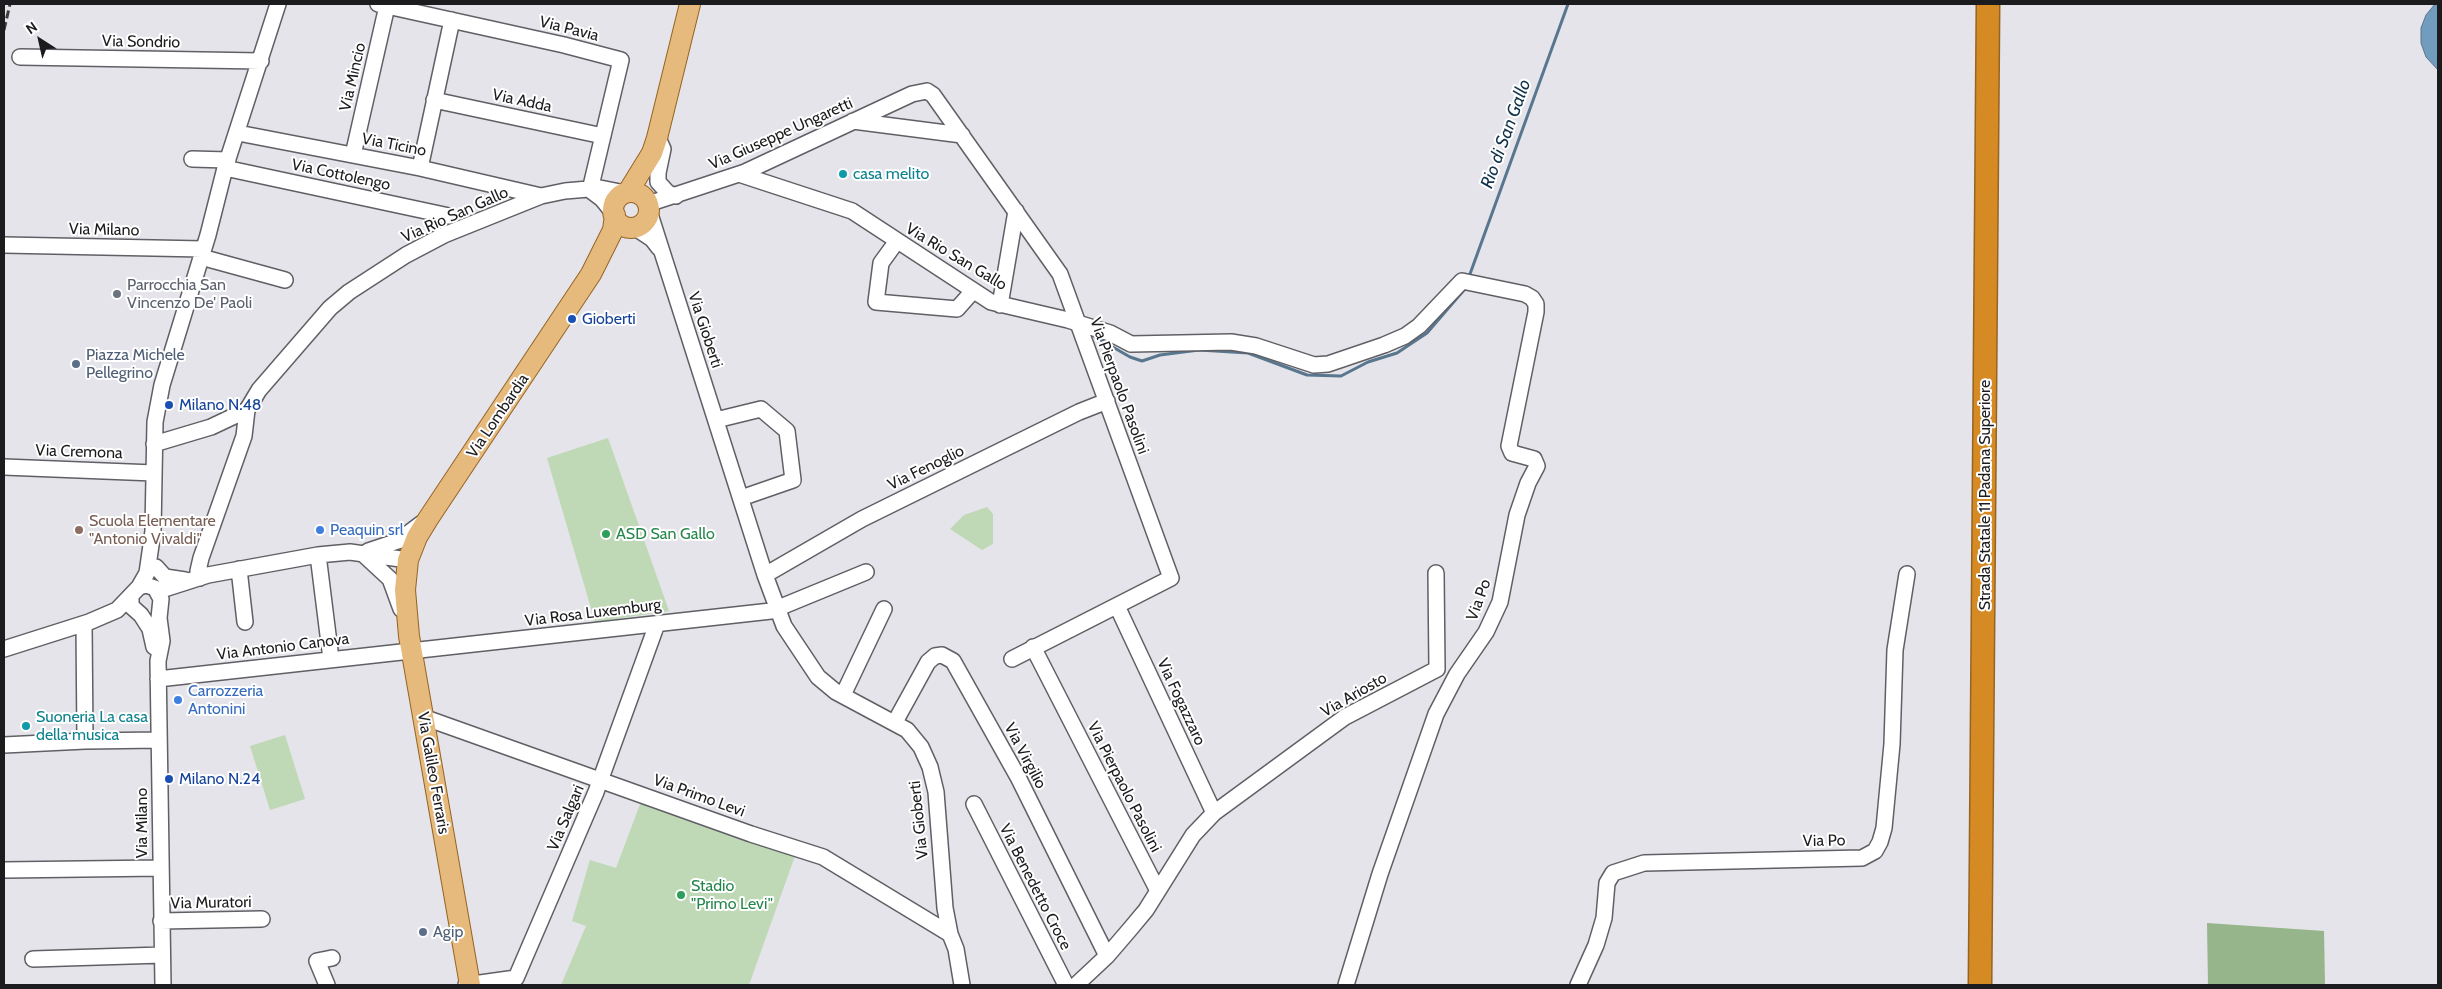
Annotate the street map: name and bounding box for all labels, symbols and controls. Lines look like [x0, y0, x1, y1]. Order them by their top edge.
street label: Via Pavia [537, 12, 601, 46]
north arrow [15, 15, 65, 65]
text: N [22, 17, 41, 38]
street label: Via Sondrio [102, 32, 180, 52]
street label: Via Mincio [336, 41, 370, 113]
water label: Rio di San Gallo [1476, 77, 1536, 191]
street label: Via Adda [491, 85, 553, 117]
street label: Via Giuseppe Ungaretti [706, 94, 856, 174]
street label: Via Ticino [360, 129, 428, 161]
street label: Via Cottolengo [290, 155, 392, 195]
place label: casa melito [853, 164, 929, 184]
marker: casa melito [837, 168, 849, 180]
street label: Via Rio San Gallo [399, 183, 511, 247]
street label: Via Rio San Gallo [902, 219, 1010, 295]
street label: Via Milano [69, 220, 139, 240]
place label: Parrocchia San Vincenzo De' Paoli [127, 275, 252, 313]
marker: Parrocchia San Vincenzo De' Paoli [111, 288, 123, 300]
street label: Via Gioberti [684, 290, 726, 370]
place label: Gioberti [582, 309, 636, 329]
marker: Gioberti [566, 313, 578, 325]
street label: Via Pierpaolo Pasolini [1085, 315, 1153, 457]
place label: Piazza Michele Pellegrino [86, 345, 185, 383]
marker: Piazza Michele Pellegrino [70, 358, 82, 370]
street label: Via Lombardia [463, 370, 533, 462]
street label: Strada Statale 11 Padana Superiore [1975, 380, 1995, 610]
place label: Milano N.48 [179, 395, 262, 415]
marker: Milano N.48 [163, 399, 175, 411]
street label: Via Cremona [35, 441, 123, 463]
street label: Via Fenoglio [885, 441, 967, 495]
place label: Scuola Elementare "Antonio Vivaldi" [89, 511, 216, 549]
place label: Peaquin srl [330, 520, 404, 540]
marker: Scuola Elementare "Antonio Vivaldi" [73, 524, 85, 536]
marker: Peaquin srl [314, 524, 326, 536]
place label: ASD San Gallo [616, 524, 715, 544]
marker: ASD San Gallo [600, 528, 612, 540]
street label: Via Po [1463, 577, 1495, 623]
street label: Via Rosa Luxemburg [524, 595, 662, 631]
street label: Via Antonio Canova [216, 629, 350, 665]
street label: Via Fogazzaro [1153, 656, 1209, 748]
street label: Via Ariosto [1318, 668, 1390, 722]
place label: Carrozzeria Antonini [188, 681, 263, 719]
marker: Carrozzeria Antonini [172, 694, 184, 706]
place label: Suoneria La casa della musica [36, 707, 148, 745]
street label: Via Galileo Ferraris [413, 710, 453, 836]
street label: Via Pierpaolo Pasolini [1083, 719, 1165, 855]
marker: Suoneria La casa della musica [20, 720, 32, 732]
street label: Via Virgilio [1000, 720, 1050, 792]
place label: Milano N.24 [179, 769, 260, 789]
street label: Via Primo Levi [650, 771, 748, 821]
marker: Milano N.24 [163, 773, 175, 785]
street label: Via Gioberti [905, 780, 933, 860]
street label: Via Salgari [543, 782, 589, 854]
street label: Via Milano [132, 788, 152, 858]
street label: Via Benedetto Croce [995, 821, 1075, 953]
street label: Via Po [1802, 831, 1846, 851]
place label: Stadio "Primo Levi" [691, 876, 773, 914]
marker: Stadio "Primo Levi" [675, 889, 687, 901]
street label: Via Muratori [170, 893, 252, 913]
place label: Agip [433, 922, 463, 942]
marker: Agip [417, 926, 429, 938]

